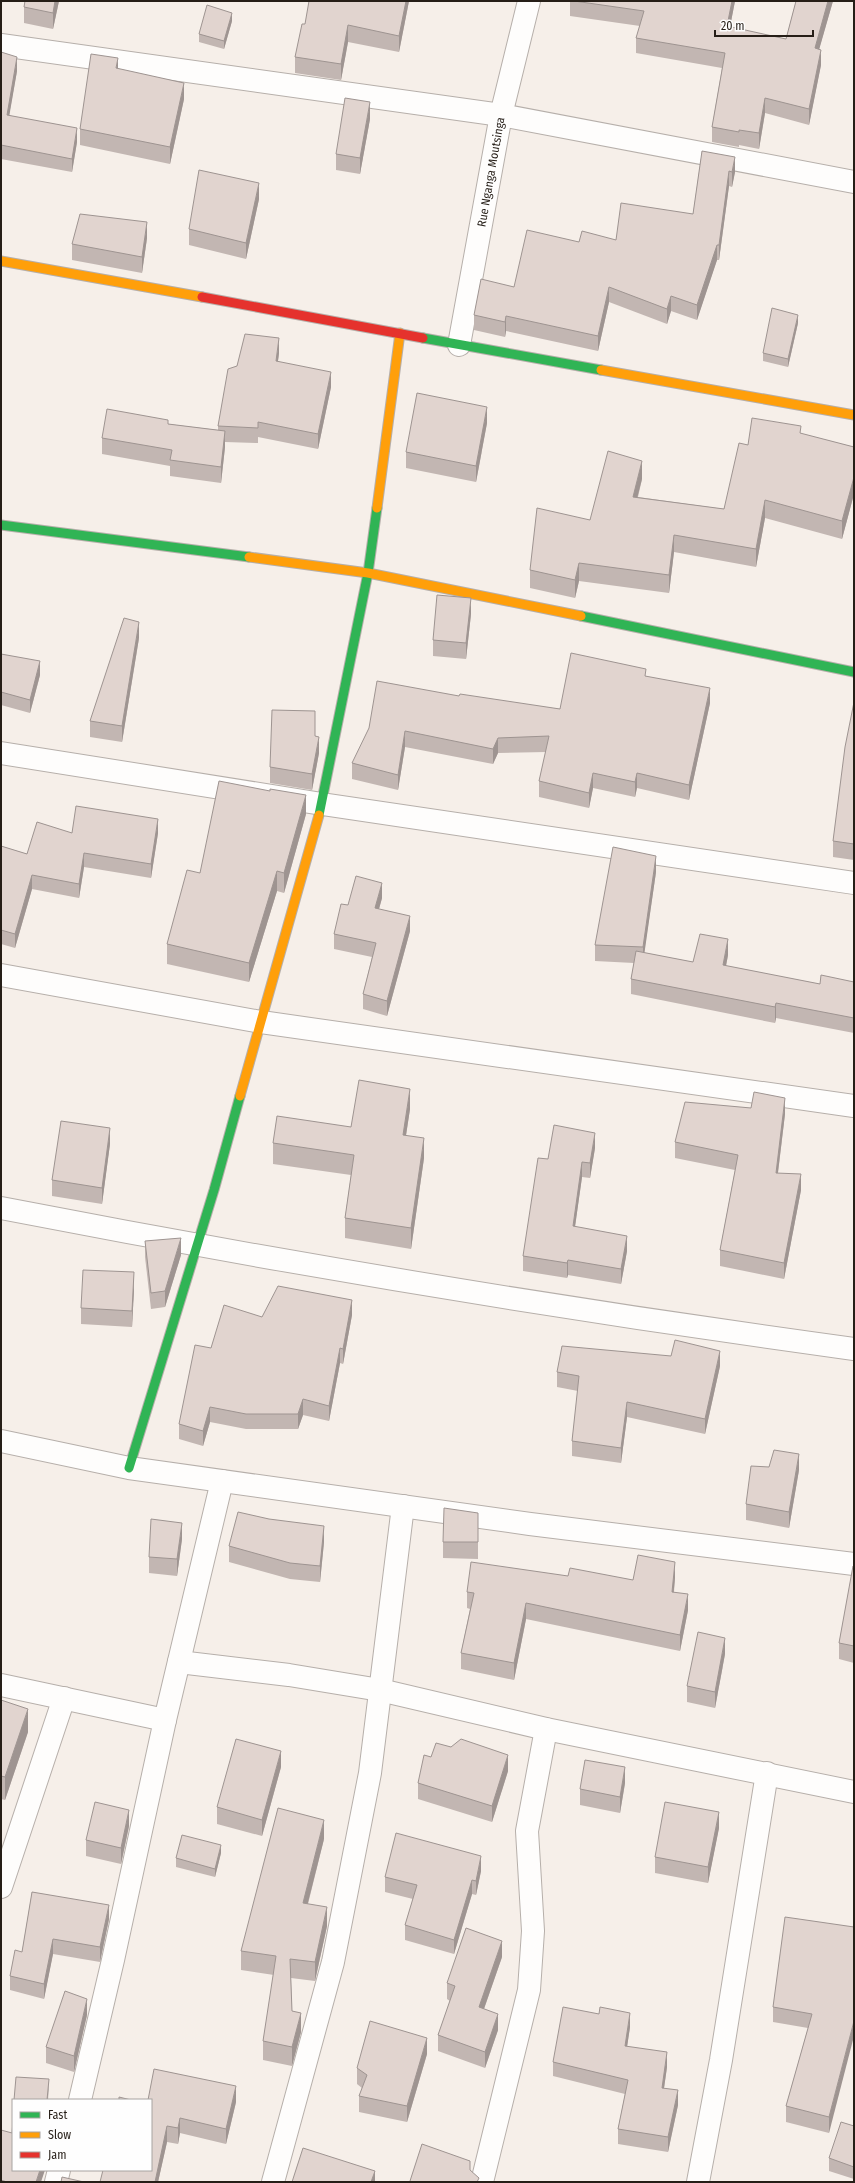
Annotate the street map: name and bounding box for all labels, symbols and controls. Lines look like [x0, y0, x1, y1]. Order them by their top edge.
scale bar [715, 12, 813, 38]
text: 20 m [721, 19, 745, 33]
street label: Rue Nganga Moutsinga [474, 116, 508, 228]
legend [12, 2099, 152, 2171]
text: Fast [48, 2108, 67, 2122]
text: Slow [48, 2128, 71, 2142]
text: Jam [48, 2148, 66, 2162]

